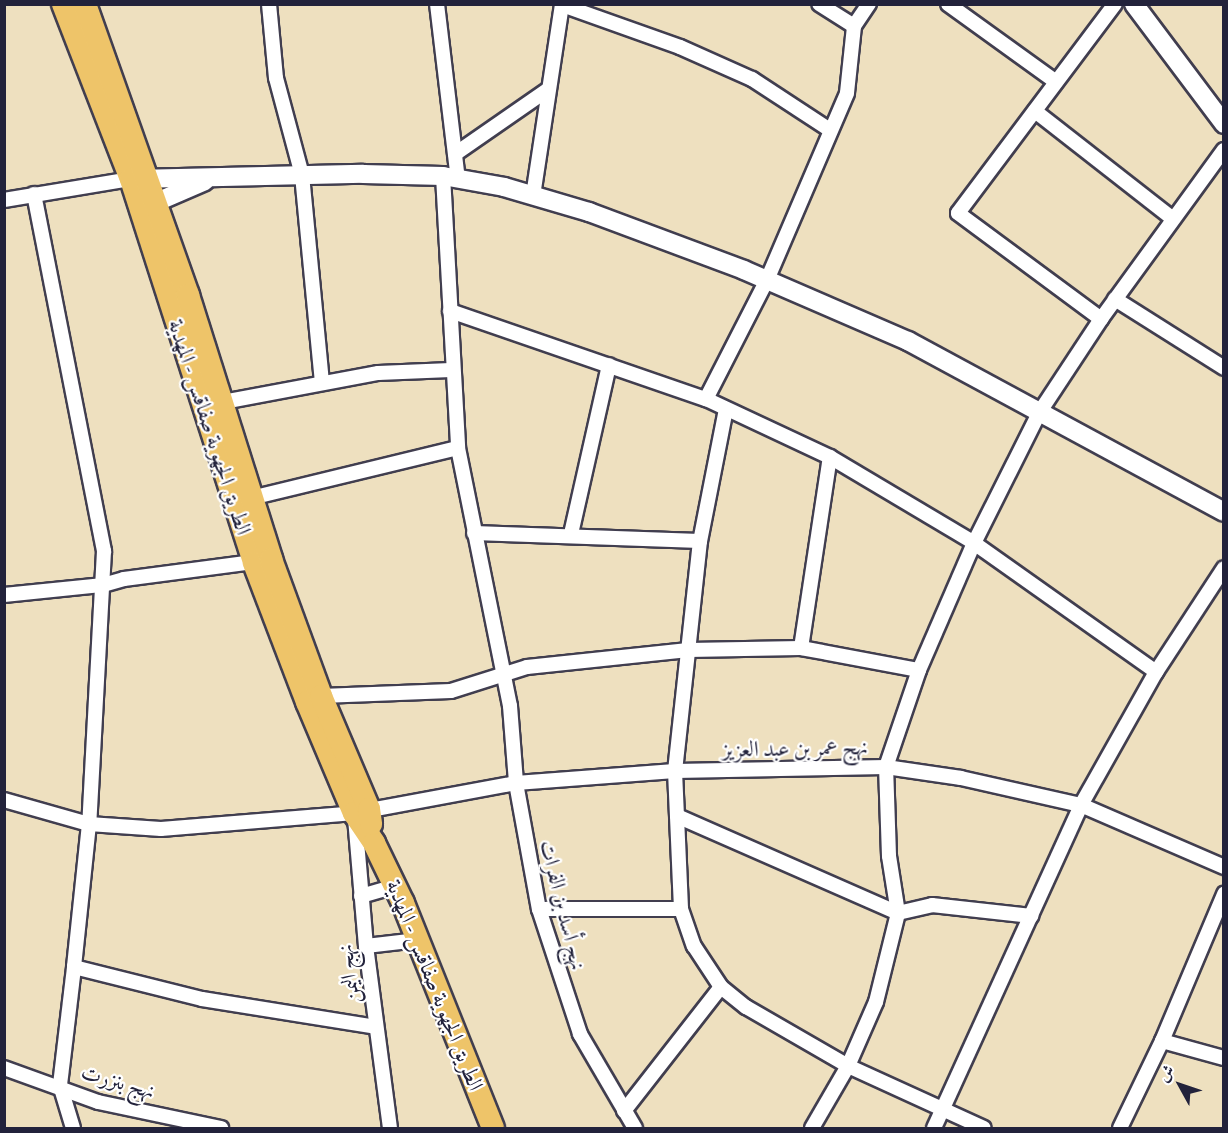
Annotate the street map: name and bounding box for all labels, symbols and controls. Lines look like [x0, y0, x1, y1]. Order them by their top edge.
street label: الطريق الجهوية صفاقس - المهدية [163, 316, 257, 538]
street label: نهج عمر بن عبد العزيز [722, 734, 868, 762]
street label: نهج أسد بن الفرات [534, 837, 592, 973]
street label: الطريق الجهوية صفاقس - المهدية [381, 876, 489, 1094]
street label: نهج اليمن [331, 943, 365, 1005]
north arrow [1150, 1055, 1210, 1115]
street label: نهج بنزرت [78, 1058, 158, 1104]
text: ش [1153, 1060, 1179, 1086]

